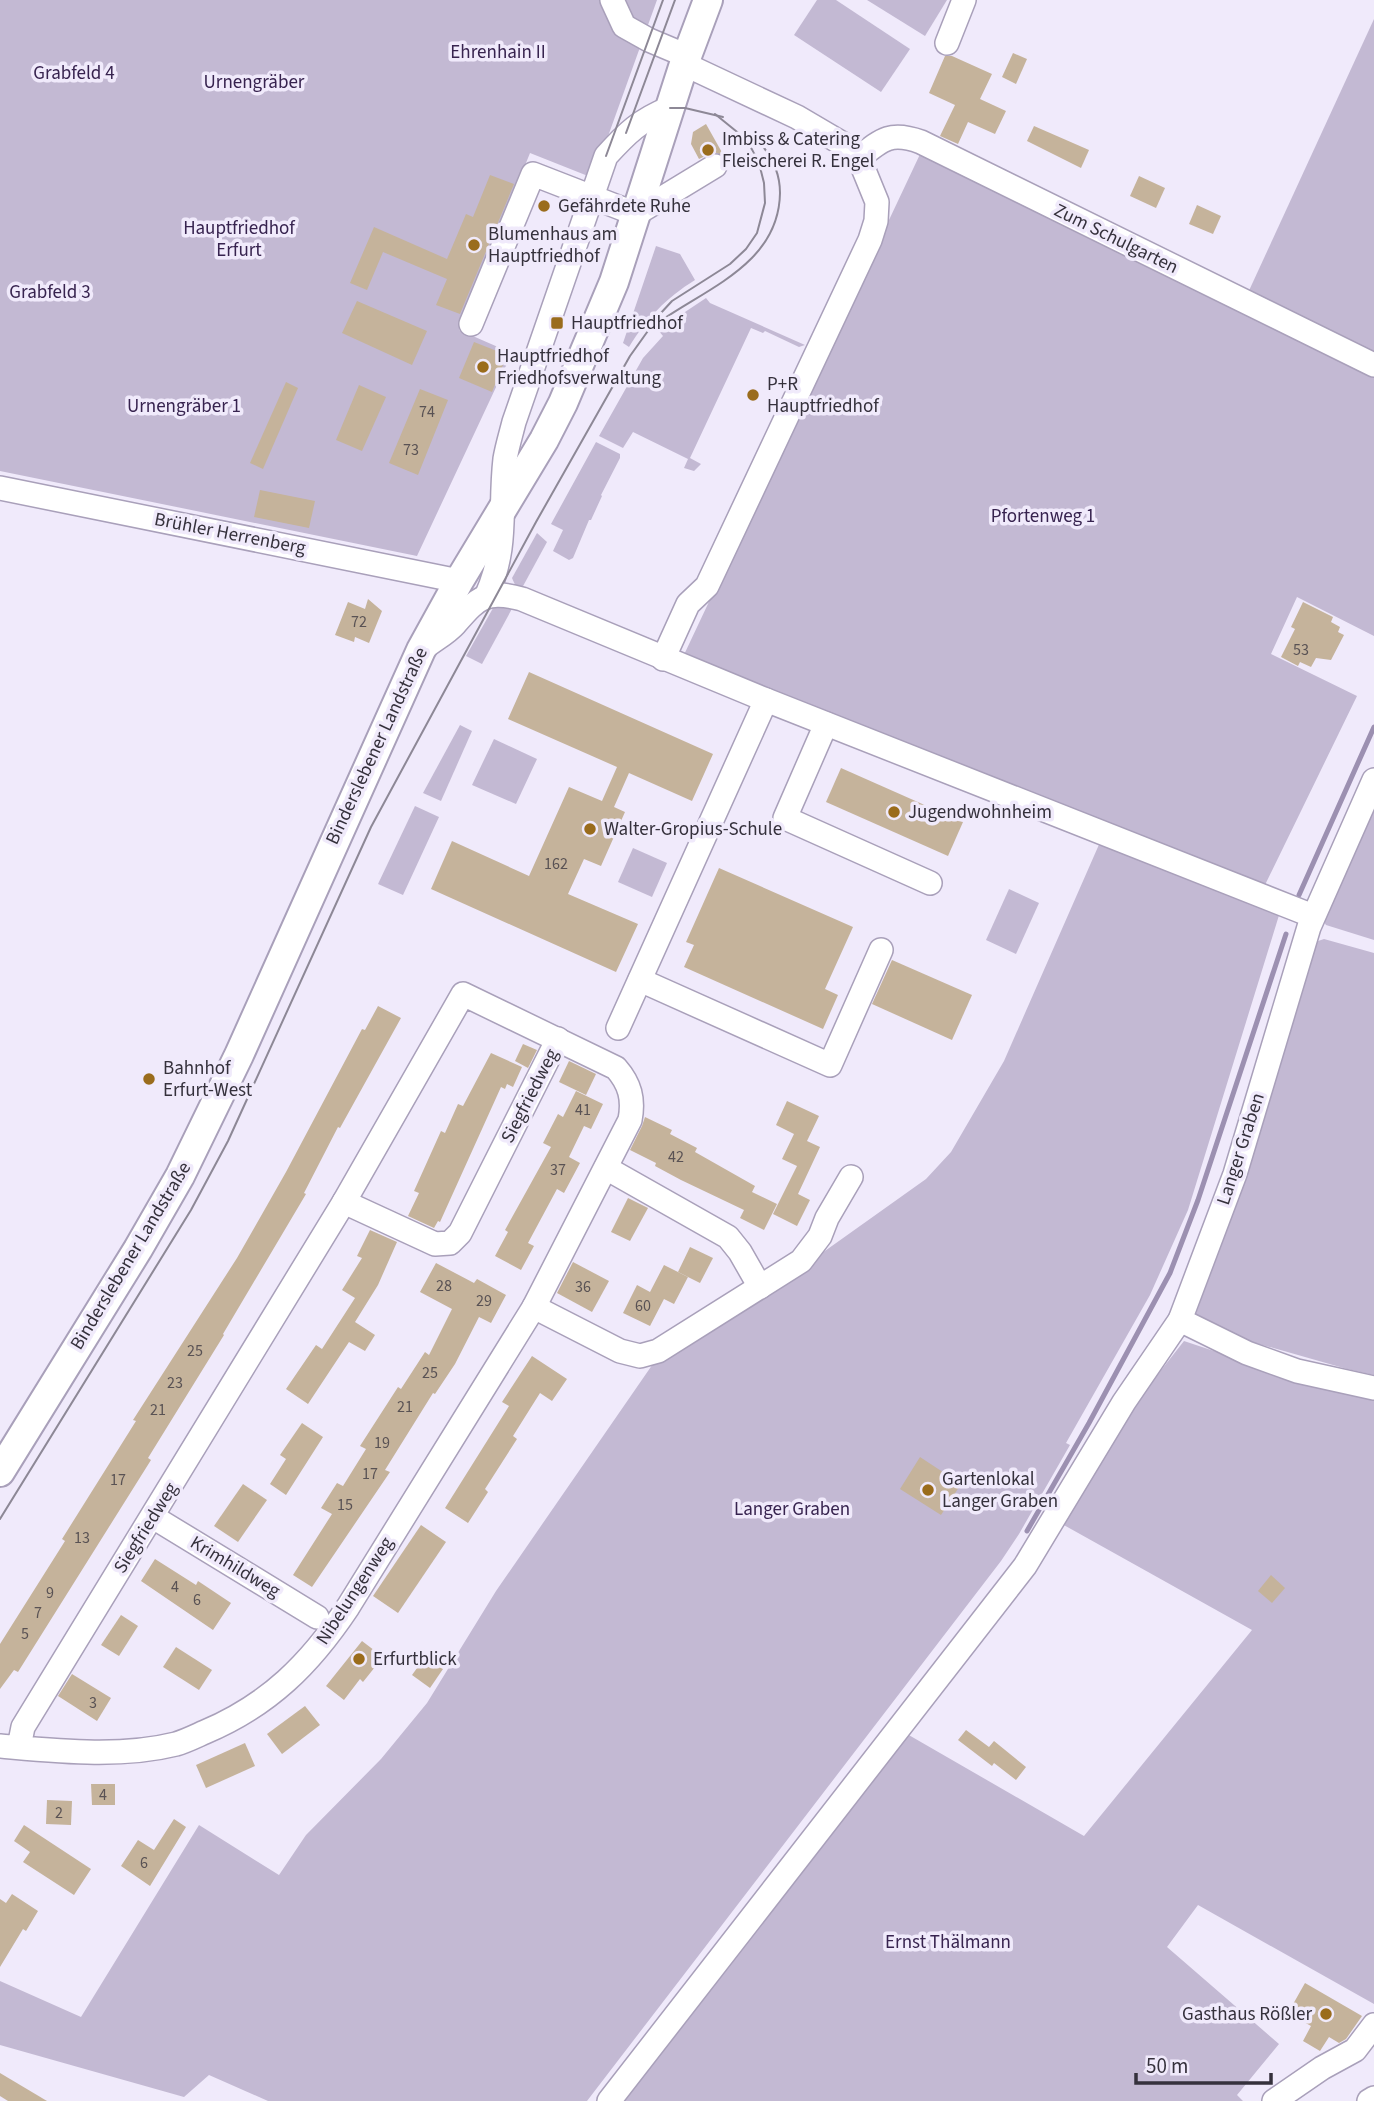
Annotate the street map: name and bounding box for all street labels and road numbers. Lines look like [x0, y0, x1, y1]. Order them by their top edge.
street label: Zum Schulgarten [1049, 197, 1183, 281]
street label: Brühler Herrenberg [152, 506, 308, 562]
street label: Binderslebener Landstraße [319, 643, 435, 849]
street label: Siegfriedweg [495, 1044, 566, 1148]
street label: Langer Graben [1210, 1090, 1272, 1208]
street label: Binderslebener Landstraße [64, 1157, 198, 1355]
street label: Siegfriedweg [107, 1477, 185, 1579]
street label: Krimhildweg [185, 1529, 286, 1605]
street label: Nibelungenweg [310, 1531, 400, 1650]

